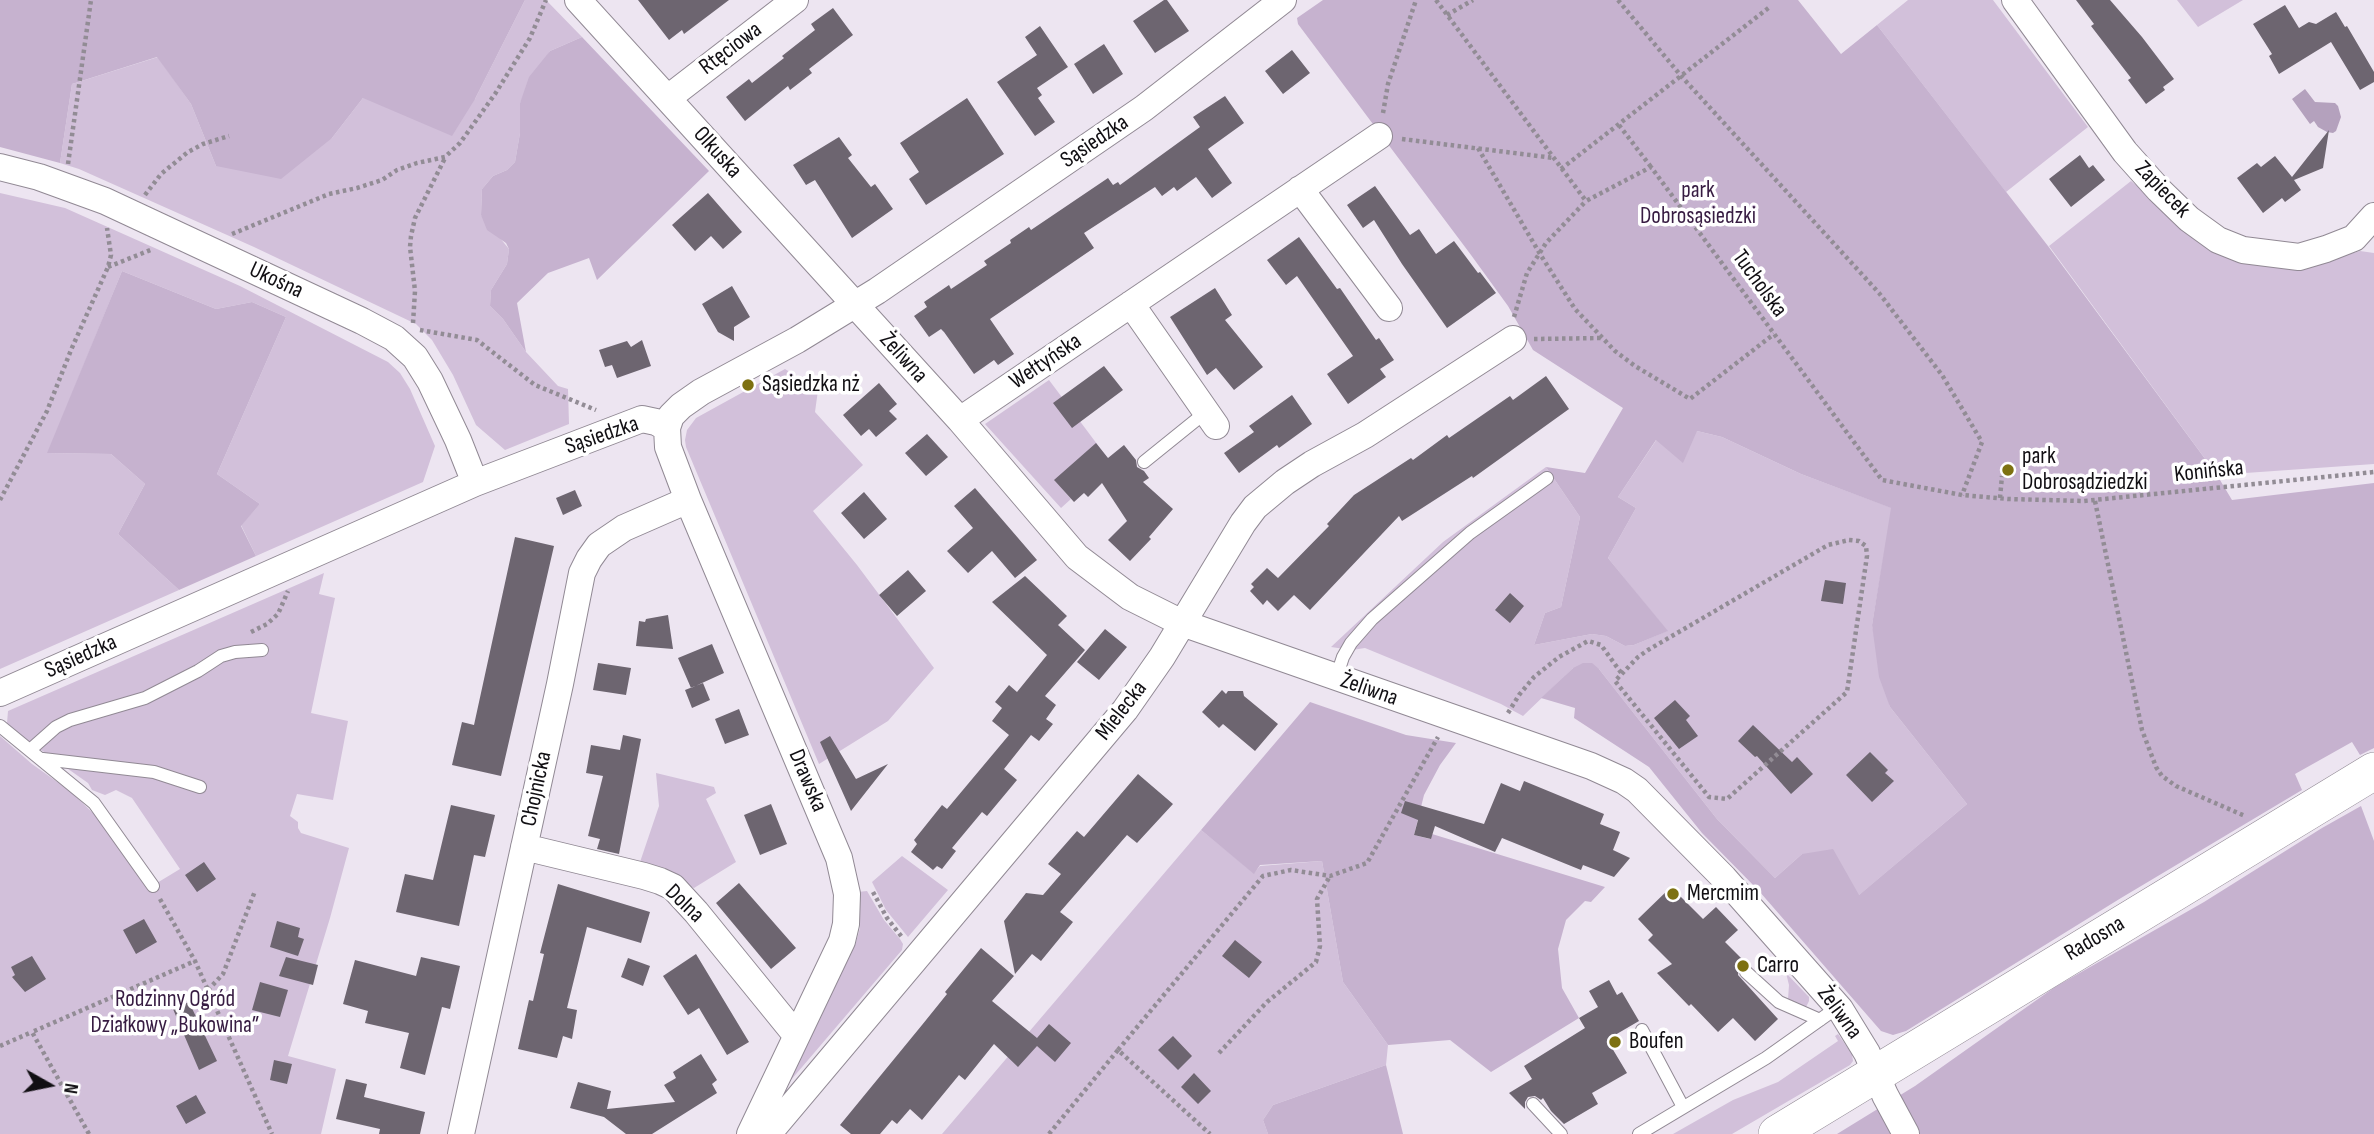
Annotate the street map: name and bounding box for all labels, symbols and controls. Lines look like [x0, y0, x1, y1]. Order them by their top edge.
street label: Rtęciowa [694, 17, 768, 81]
street label: Sąsiedzka [1056, 109, 1134, 175]
street label: Olkuska [687, 122, 747, 184]
street label: Zapiecek [2128, 156, 2196, 224]
park label: park Dobrosąsiedzki [1640, 177, 1756, 231]
street label: Tucholska [1725, 245, 1793, 323]
street label: Ukośna [245, 257, 307, 305]
street label: Żeliwna [873, 327, 933, 389]
street label: Wełtyńska [1005, 328, 1087, 396]
place label: Sąsiedzka nż [762, 371, 860, 399]
marker: Sąsiedzka nż [740, 377, 756, 393]
street label: Sąsiedzka [562, 411, 642, 461]
place label: park Dobrosądziedzki [2022, 443, 2147, 497]
street label: Konińska [2173, 455, 2245, 489]
marker: park Dobrosądziedzki [2000, 462, 2016, 478]
street label: Sąsiedzka [41, 629, 121, 685]
street label: Żeliwna [1337, 667, 1401, 713]
street label: Mielecka [1090, 676, 1154, 746]
street label: Drawska [782, 746, 832, 816]
street label: Chojnicka [516, 749, 558, 829]
street label: Dolna [659, 879, 709, 929]
place label: Mercmim [1687, 880, 1759, 908]
marker: Mercmim [1665, 886, 1681, 902]
street label: Radosna [2060, 910, 2130, 968]
place label: Carro [1757, 952, 1799, 980]
marker: Carro [1735, 958, 1751, 974]
street label: Żeliwna [1811, 981, 1867, 1045]
park label: Rodzinny Ogród Działkowy „Bukowina” [91, 986, 259, 1040]
place label: Boufen [1629, 1028, 1684, 1056]
marker: Boufen [1607, 1034, 1623, 1050]
north arrow [14, 1050, 84, 1120]
text: N [58, 1082, 82, 1095]

